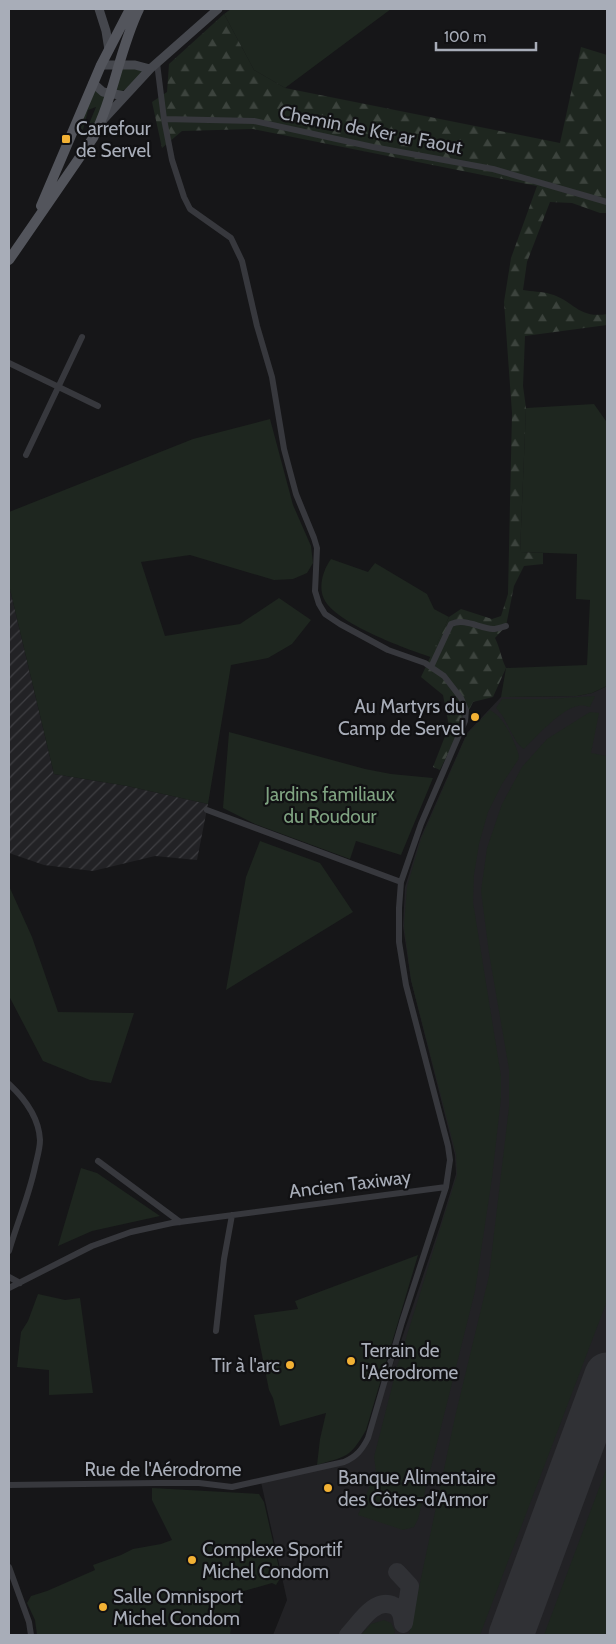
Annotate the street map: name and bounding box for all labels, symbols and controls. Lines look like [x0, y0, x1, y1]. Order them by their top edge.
scale bar [436, 20, 536, 52]
text: 100 m [444, 28, 486, 46]
street label: Chemin de Ker ar Faout [277, 101, 465, 159]
place label: Carrefour de Servel [76, 117, 151, 162]
marker: Carrefour de Servel [60, 133, 72, 145]
place label: Au Martyrs du Camp de Servel [338, 695, 466, 740]
marker: Au Martyrs du Camp de Servel [469, 711, 481, 723]
park label: Jardins familiaux du Roudour [264, 783, 395, 828]
street label: Ancien Taxiway [288, 1165, 413, 1203]
place label: Terrain de l'Aérodrome [361, 1339, 459, 1384]
place label: Tir à l'arc [212, 1354, 280, 1377]
marker: Terrain de l'Aérodrome [345, 1355, 357, 1367]
marker: Tir à l'arc [284, 1359, 296, 1371]
street label: Rue de l'Aérodrome [84, 1458, 242, 1481]
place label: Banque Alimentaire des Côtes-d'Armor [338, 1466, 496, 1511]
marker: Banque Alimentaire des Côtes-d'Armor [322, 1482, 334, 1494]
place label: Complexe Sportif Michel Condom [202, 1538, 343, 1583]
marker: Complexe Sportif Michel Condom [186, 1554, 198, 1566]
place label: Salle Omnisport Michel Condom [113, 1585, 244, 1630]
marker: Salle Omnisport Michel Condom [97, 1601, 109, 1613]

